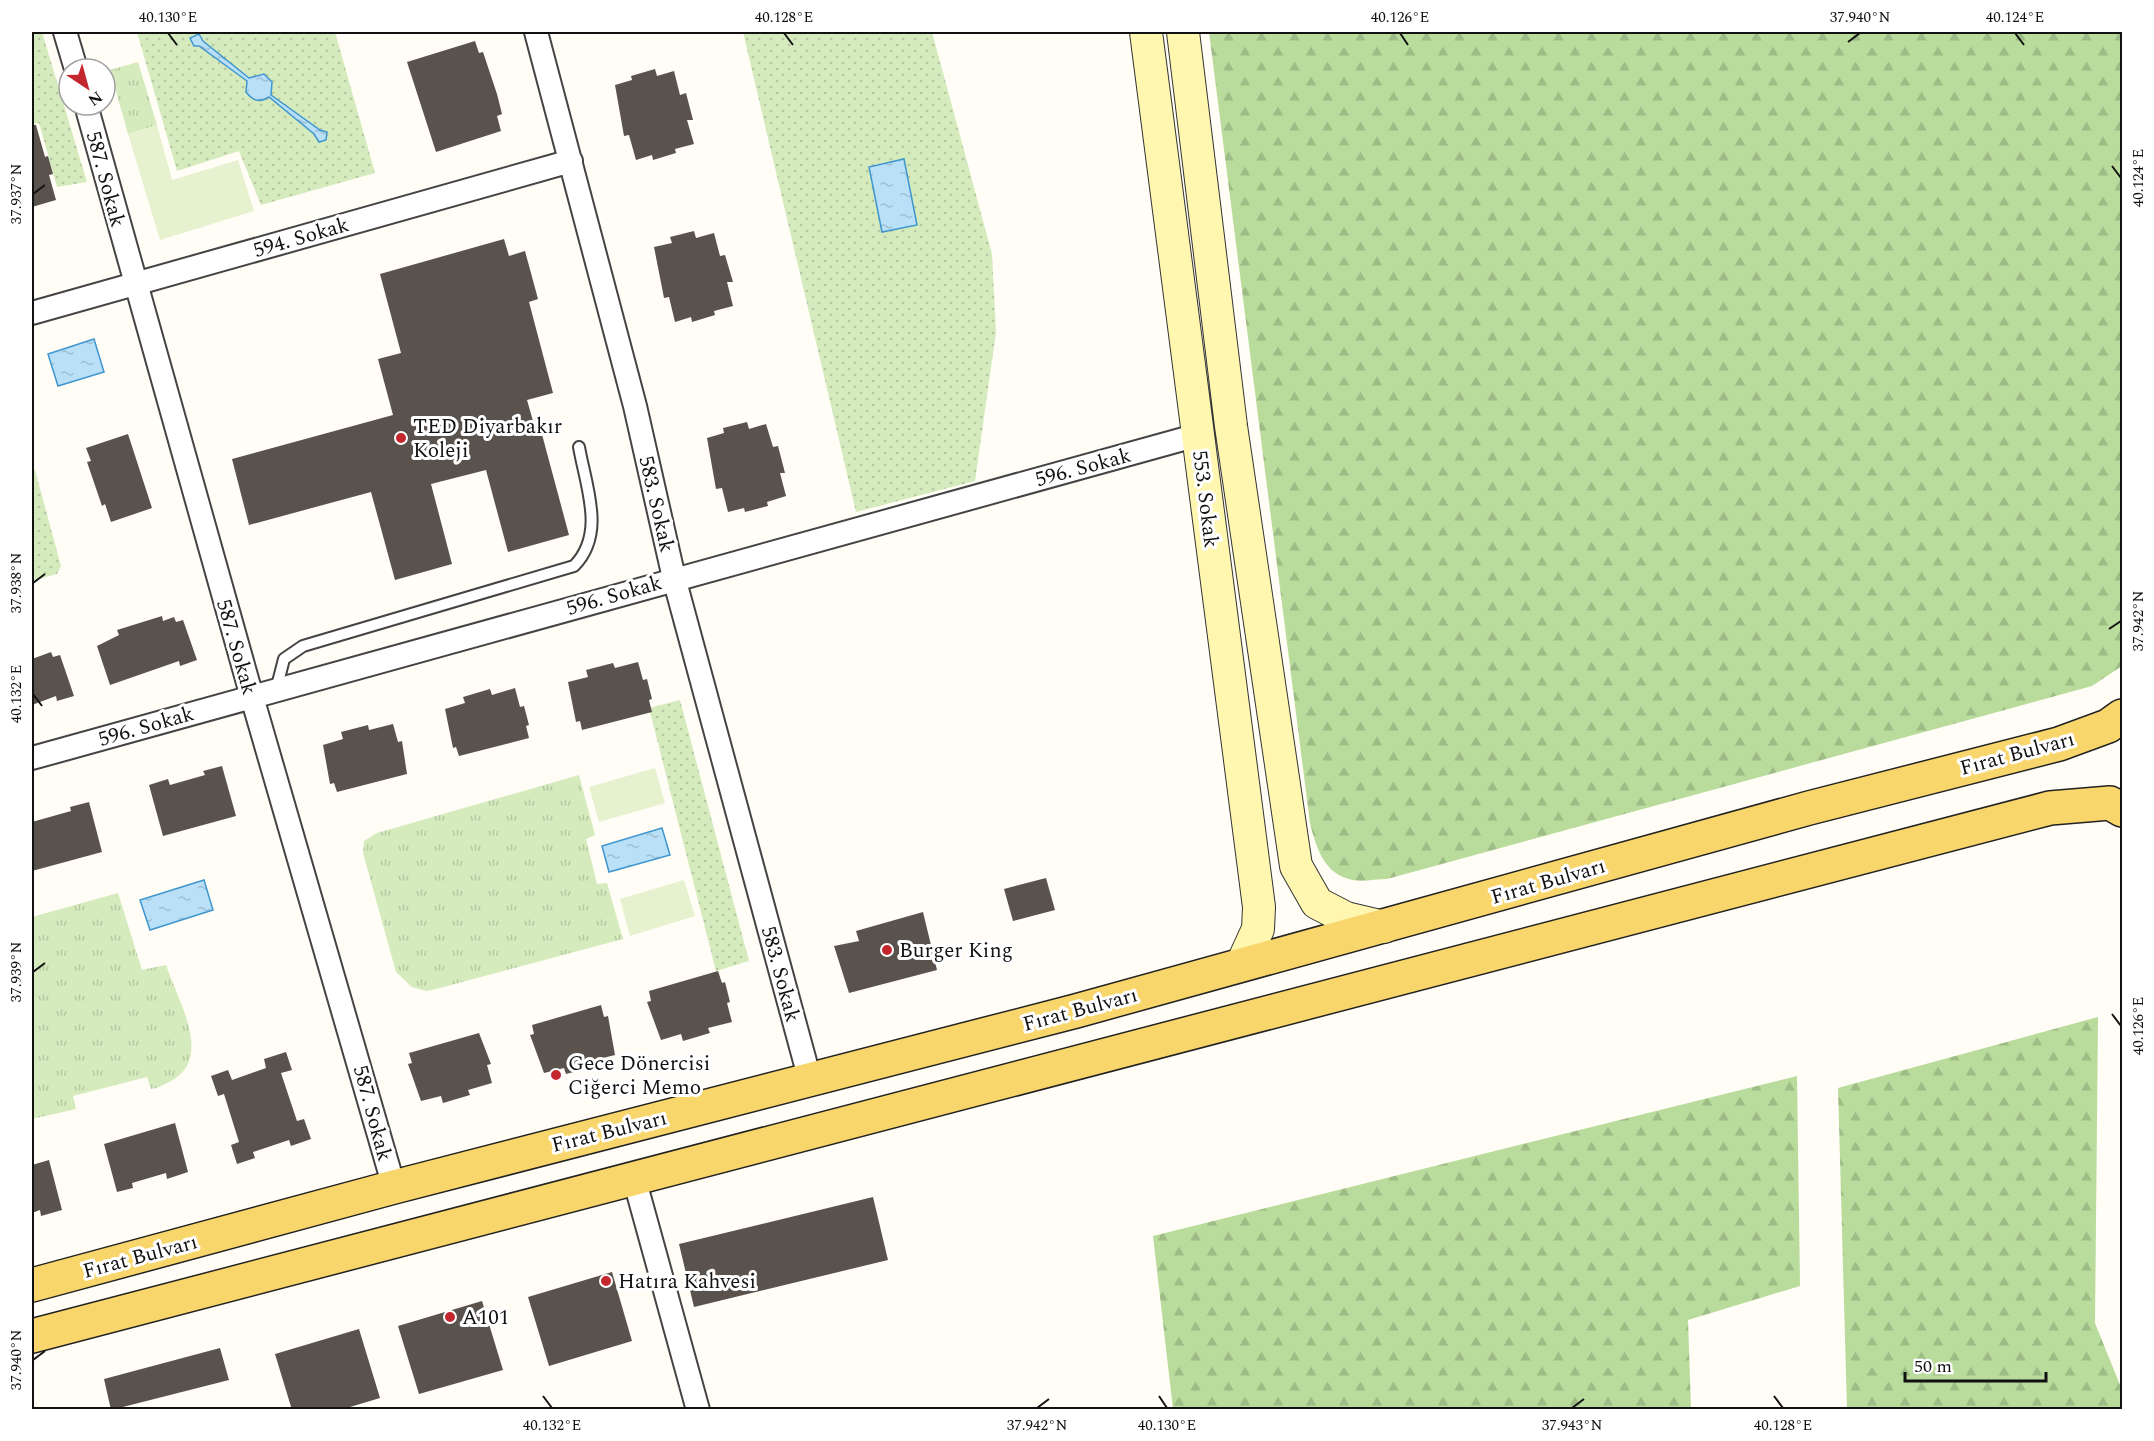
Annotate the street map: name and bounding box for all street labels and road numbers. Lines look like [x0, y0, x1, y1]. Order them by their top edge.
street label: 587. Sokak [77, 128, 133, 231]
street label: 594. Sokak [250, 209, 353, 267]
street label: 596. Sokak [1032, 440, 1135, 496]
street label: 553. Sokak [1183, 448, 1227, 550]
street label: 583. Sokak [629, 453, 683, 556]
street label: 596. Sokak [563, 567, 666, 625]
street label: 587. Sokak [207, 596, 265, 699]
street label: 596. Sokak [95, 698, 198, 756]
street label: Fırat Bulvarı [1956, 723, 2078, 785]
street label: Fırat Bulvarı [1487, 850, 1609, 914]
street label: 583. Sokak [752, 923, 808, 1026]
street label: Fırat Bulvarı [1019, 979, 1141, 1041]
street label: 587. Sokak [344, 1062, 400, 1165]
street label: Fırat Bulvarı [548, 1102, 670, 1162]
street label: Fırat Bulvarı [79, 1226, 201, 1288]

